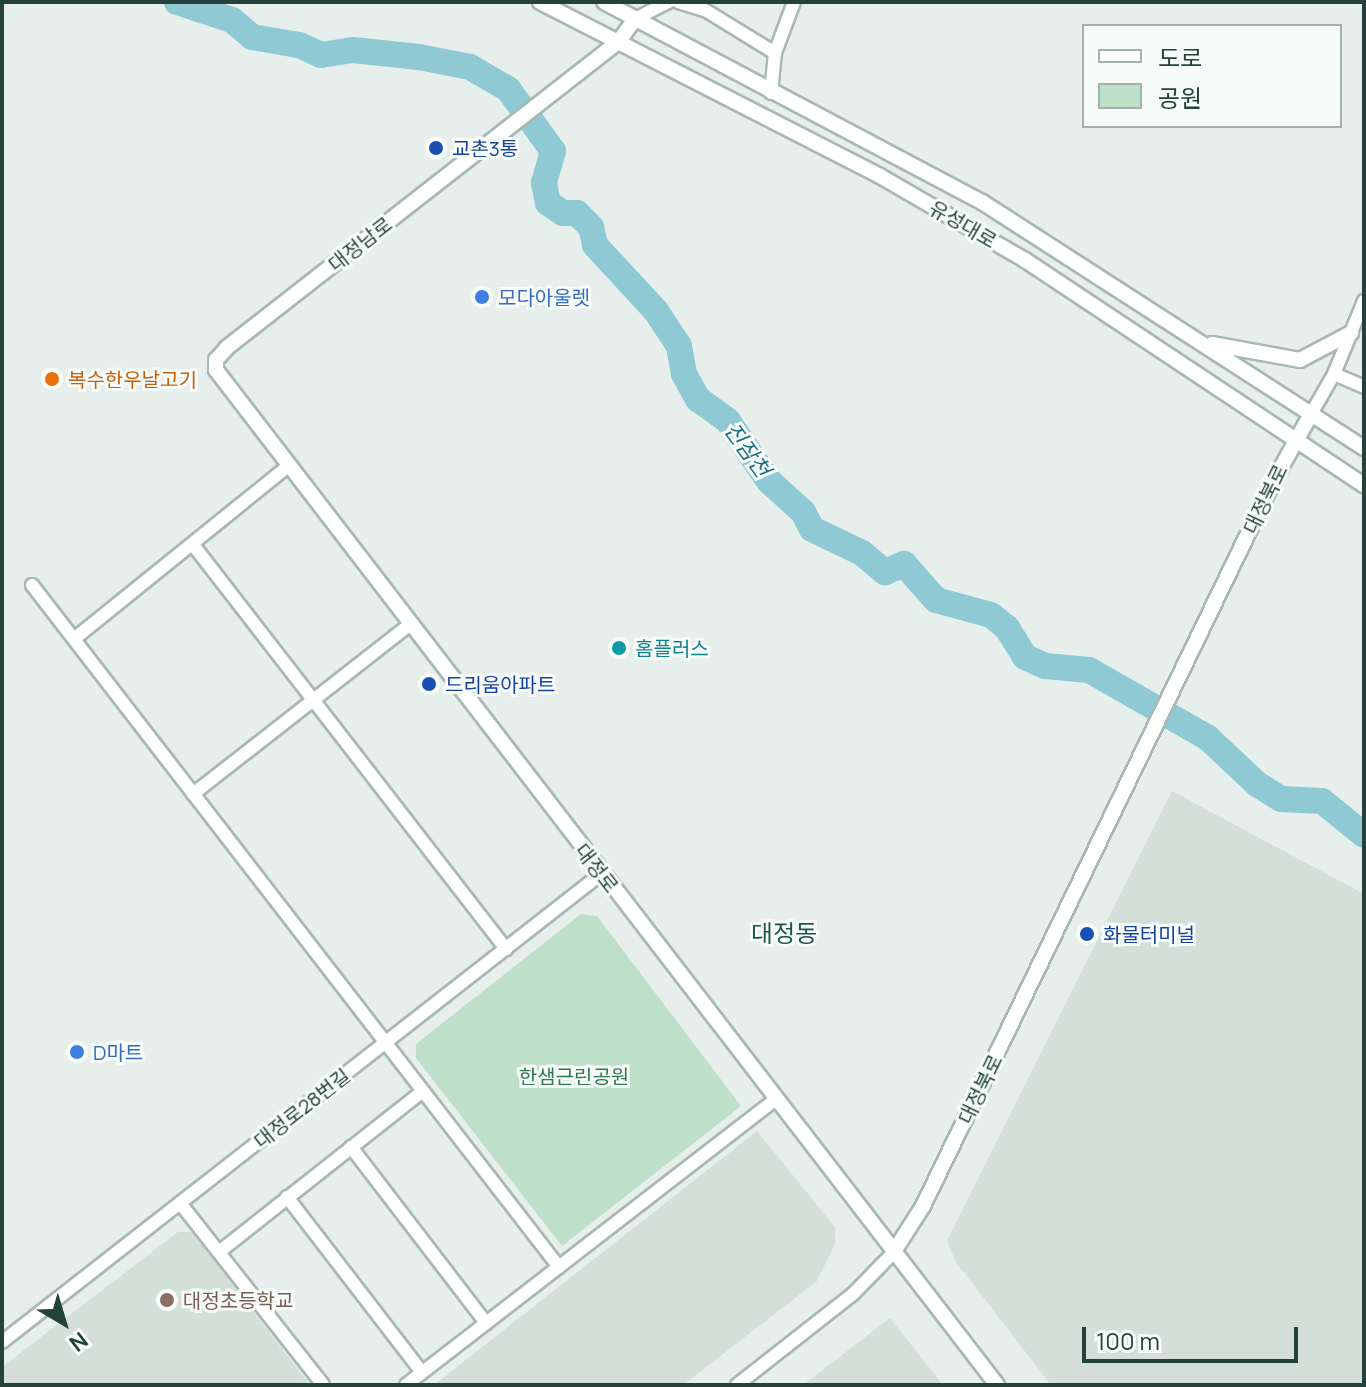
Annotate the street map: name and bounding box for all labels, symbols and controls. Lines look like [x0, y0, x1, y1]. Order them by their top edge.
legend [1082, 24, 1342, 128]
text: 도로 [1158, 41, 1202, 74]
text: 공원 [1158, 81, 1202, 114]
place label: 교촌3통 [452, 136, 518, 160]
marker: 교촌3통 [427, 139, 445, 157]
street label: 유성대로 [925, 195, 1001, 253]
street label: 대정남로 [324, 212, 396, 276]
place label: 모다아울렛 [498, 285, 590, 309]
marker: 모다아울렛 [473, 288, 491, 306]
place label: 복수한우날고기 [68, 367, 197, 391]
marker: 복수한우날고기 [43, 370, 61, 388]
water label: 진잠천 [718, 418, 776, 482]
street label: 대정북로 [1238, 461, 1292, 537]
place label: 홈플러스 [635, 636, 709, 660]
marker: 홈플러스 [610, 639, 628, 657]
place label: 드리움아파트 [445, 672, 555, 696]
marker: 드리움아파트 [420, 675, 438, 693]
street label: 대정로 [571, 839, 623, 897]
district label: 대정동 [751, 919, 817, 947]
place label: 화물터미널 [1103, 922, 1195, 946]
marker: 화물터미널 [1078, 925, 1096, 943]
place label: D마트 [93, 1040, 143, 1064]
marker: D마트 [68, 1043, 86, 1061]
street label: 대정북로 [953, 1051, 1007, 1127]
street label: 대정로28번길 [249, 1063, 355, 1153]
park label: 한샘근린공원 [519, 1064, 629, 1088]
north arrow [24, 1283, 104, 1363]
place label: 대정초등학교 [183, 1288, 293, 1312]
marker: 대정초등학교 [158, 1291, 176, 1309]
scale bar [1086, 1311, 1302, 1361]
text: 100 m [1096, 1324, 1160, 1357]
text: N [63, 1325, 94, 1359]

